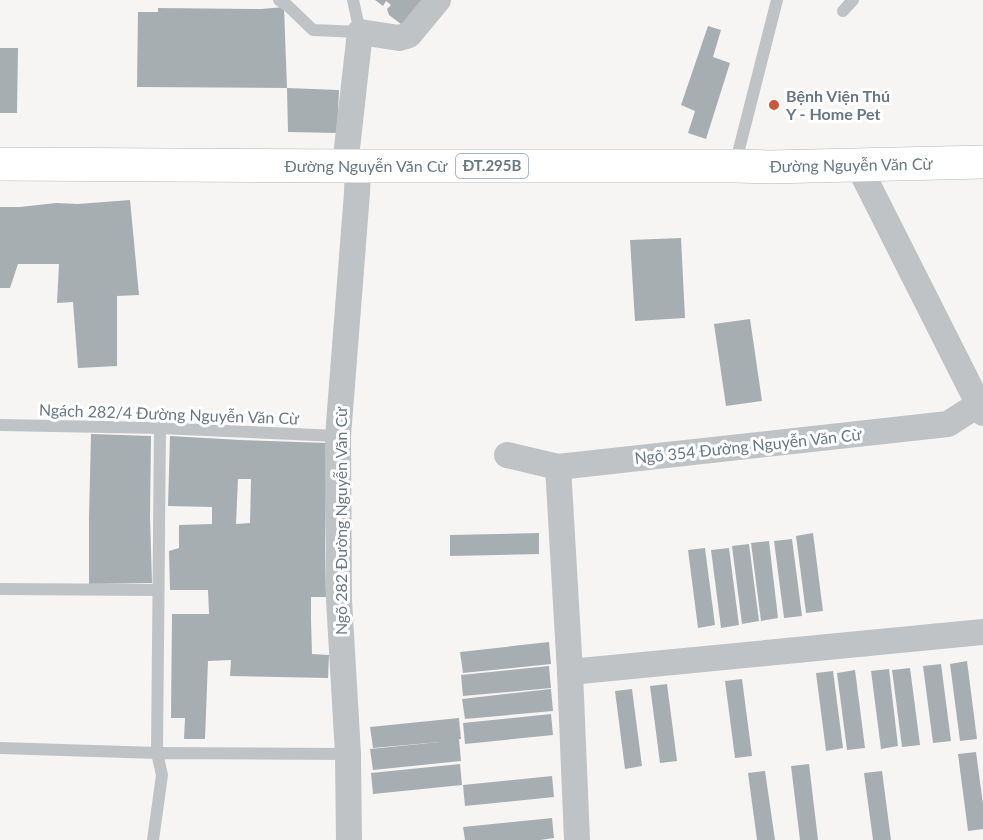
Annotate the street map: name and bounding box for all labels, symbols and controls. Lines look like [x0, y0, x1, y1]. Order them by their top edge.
place label: Bệnh Viện Thú Y - Home Pet [785, 86, 890, 123]
marker: Bệnh Viện Thú Y - Home Pet [767, 98, 781, 112]
road number: ĐT.295B [456, 154, 528, 178]
street label: Đường Nguyễn Văn Cừ [769, 154, 933, 175]
street label: Đường Nguyễn Văn Cừ [285, 156, 448, 175]
street label: Ngách 282/4 Đường Nguyễn Văn Cừ [39, 399, 300, 428]
street label: Ngõ 282 Đường Nguyễn Văn Cừ [331, 406, 350, 635]
street label: Ngõ 354 Đường Nguyễn Văn Cừ [633, 424, 863, 467]

